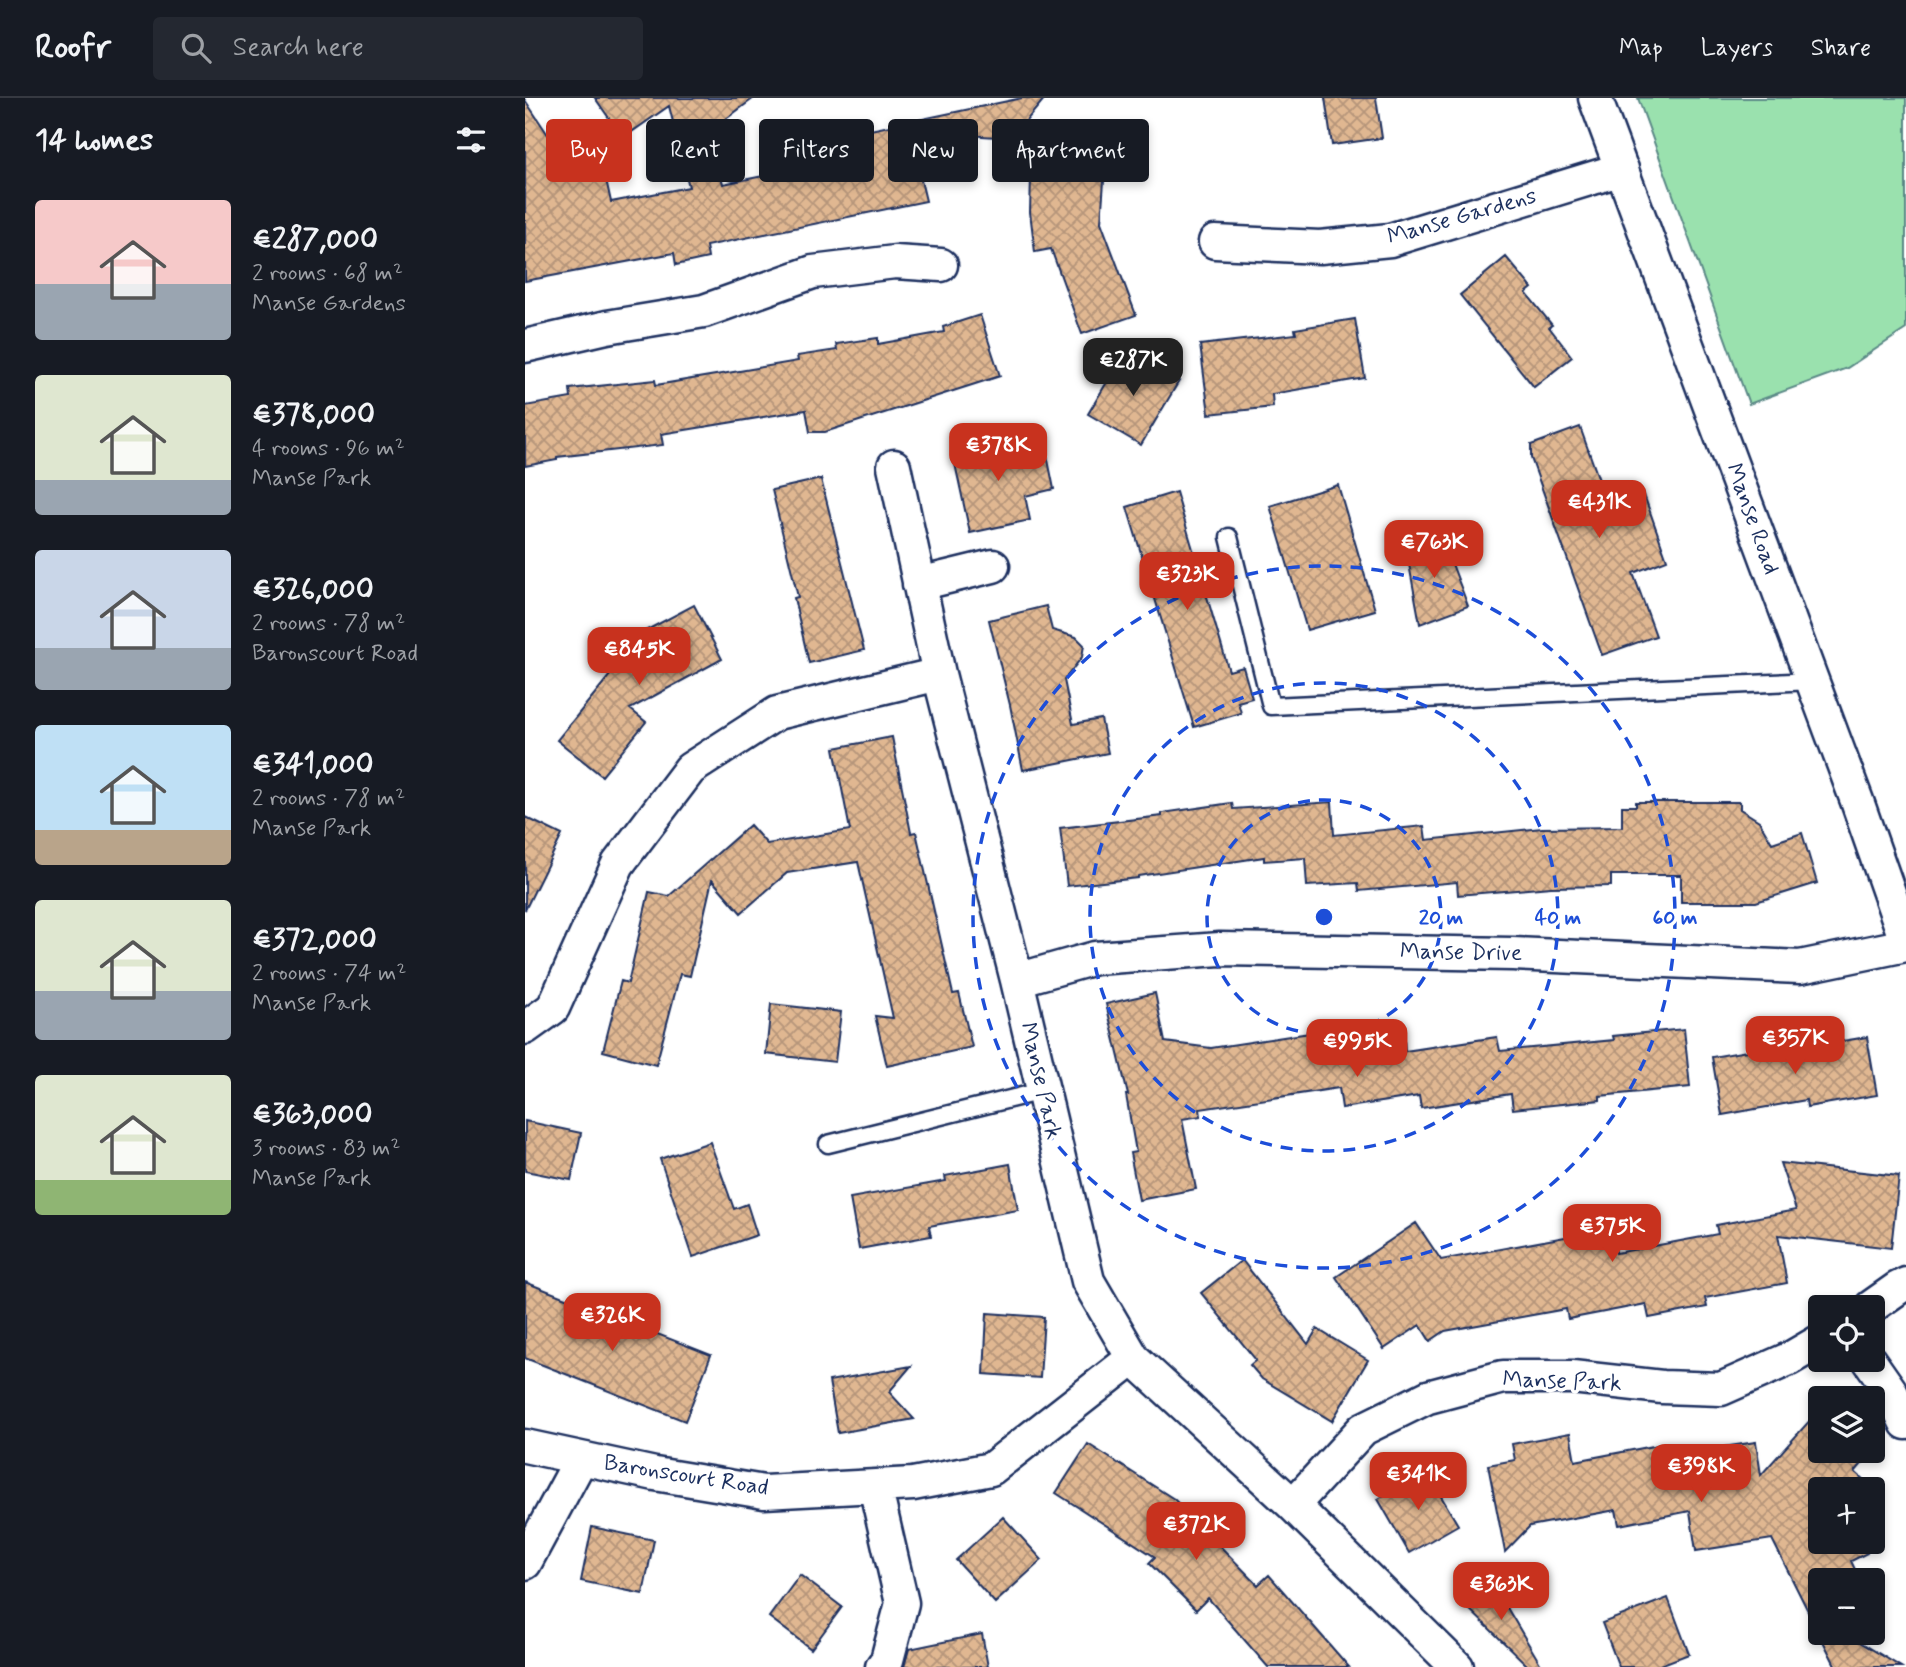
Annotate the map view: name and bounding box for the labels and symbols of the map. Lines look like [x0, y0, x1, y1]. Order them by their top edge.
street label: Manse Gardens [1384, 181, 1540, 253]
pin: €287K [1084, 338, 1182, 398]
pin: €378K [949, 424, 1047, 483]
street label: Manse Road [1718, 459, 1786, 579]
pin: €431K [1550, 480, 1648, 540]
pin: €763K [1385, 520, 1483, 580]
pin: €323K [1138, 552, 1236, 612]
pin: €845K [590, 628, 688, 687]
text: 20 m [1419, 904, 1464, 932]
text: 40 m [1535, 904, 1582, 932]
text: 60 m [1652, 904, 1698, 932]
centre of rings [1312, 905, 1336, 929]
street label: Manse Drive [1400, 937, 1522, 969]
pin: €357K [1746, 1016, 1844, 1076]
street label: Manse Park [1012, 1020, 1068, 1142]
pin: €995K [1308, 1020, 1406, 1079]
pin: €375K [1563, 1204, 1661, 1264]
pin: €326K [563, 1294, 661, 1353]
street label: Manse Park [1502, 1365, 1622, 1399]
pin: €398K [1652, 1444, 1750, 1504]
street label: Baronscourt Road [602, 1448, 770, 1504]
pin: €341K [1369, 1452, 1467, 1512]
pin: €372K [1147, 1502, 1245, 1562]
pin: €363K [1452, 1562, 1550, 1622]

